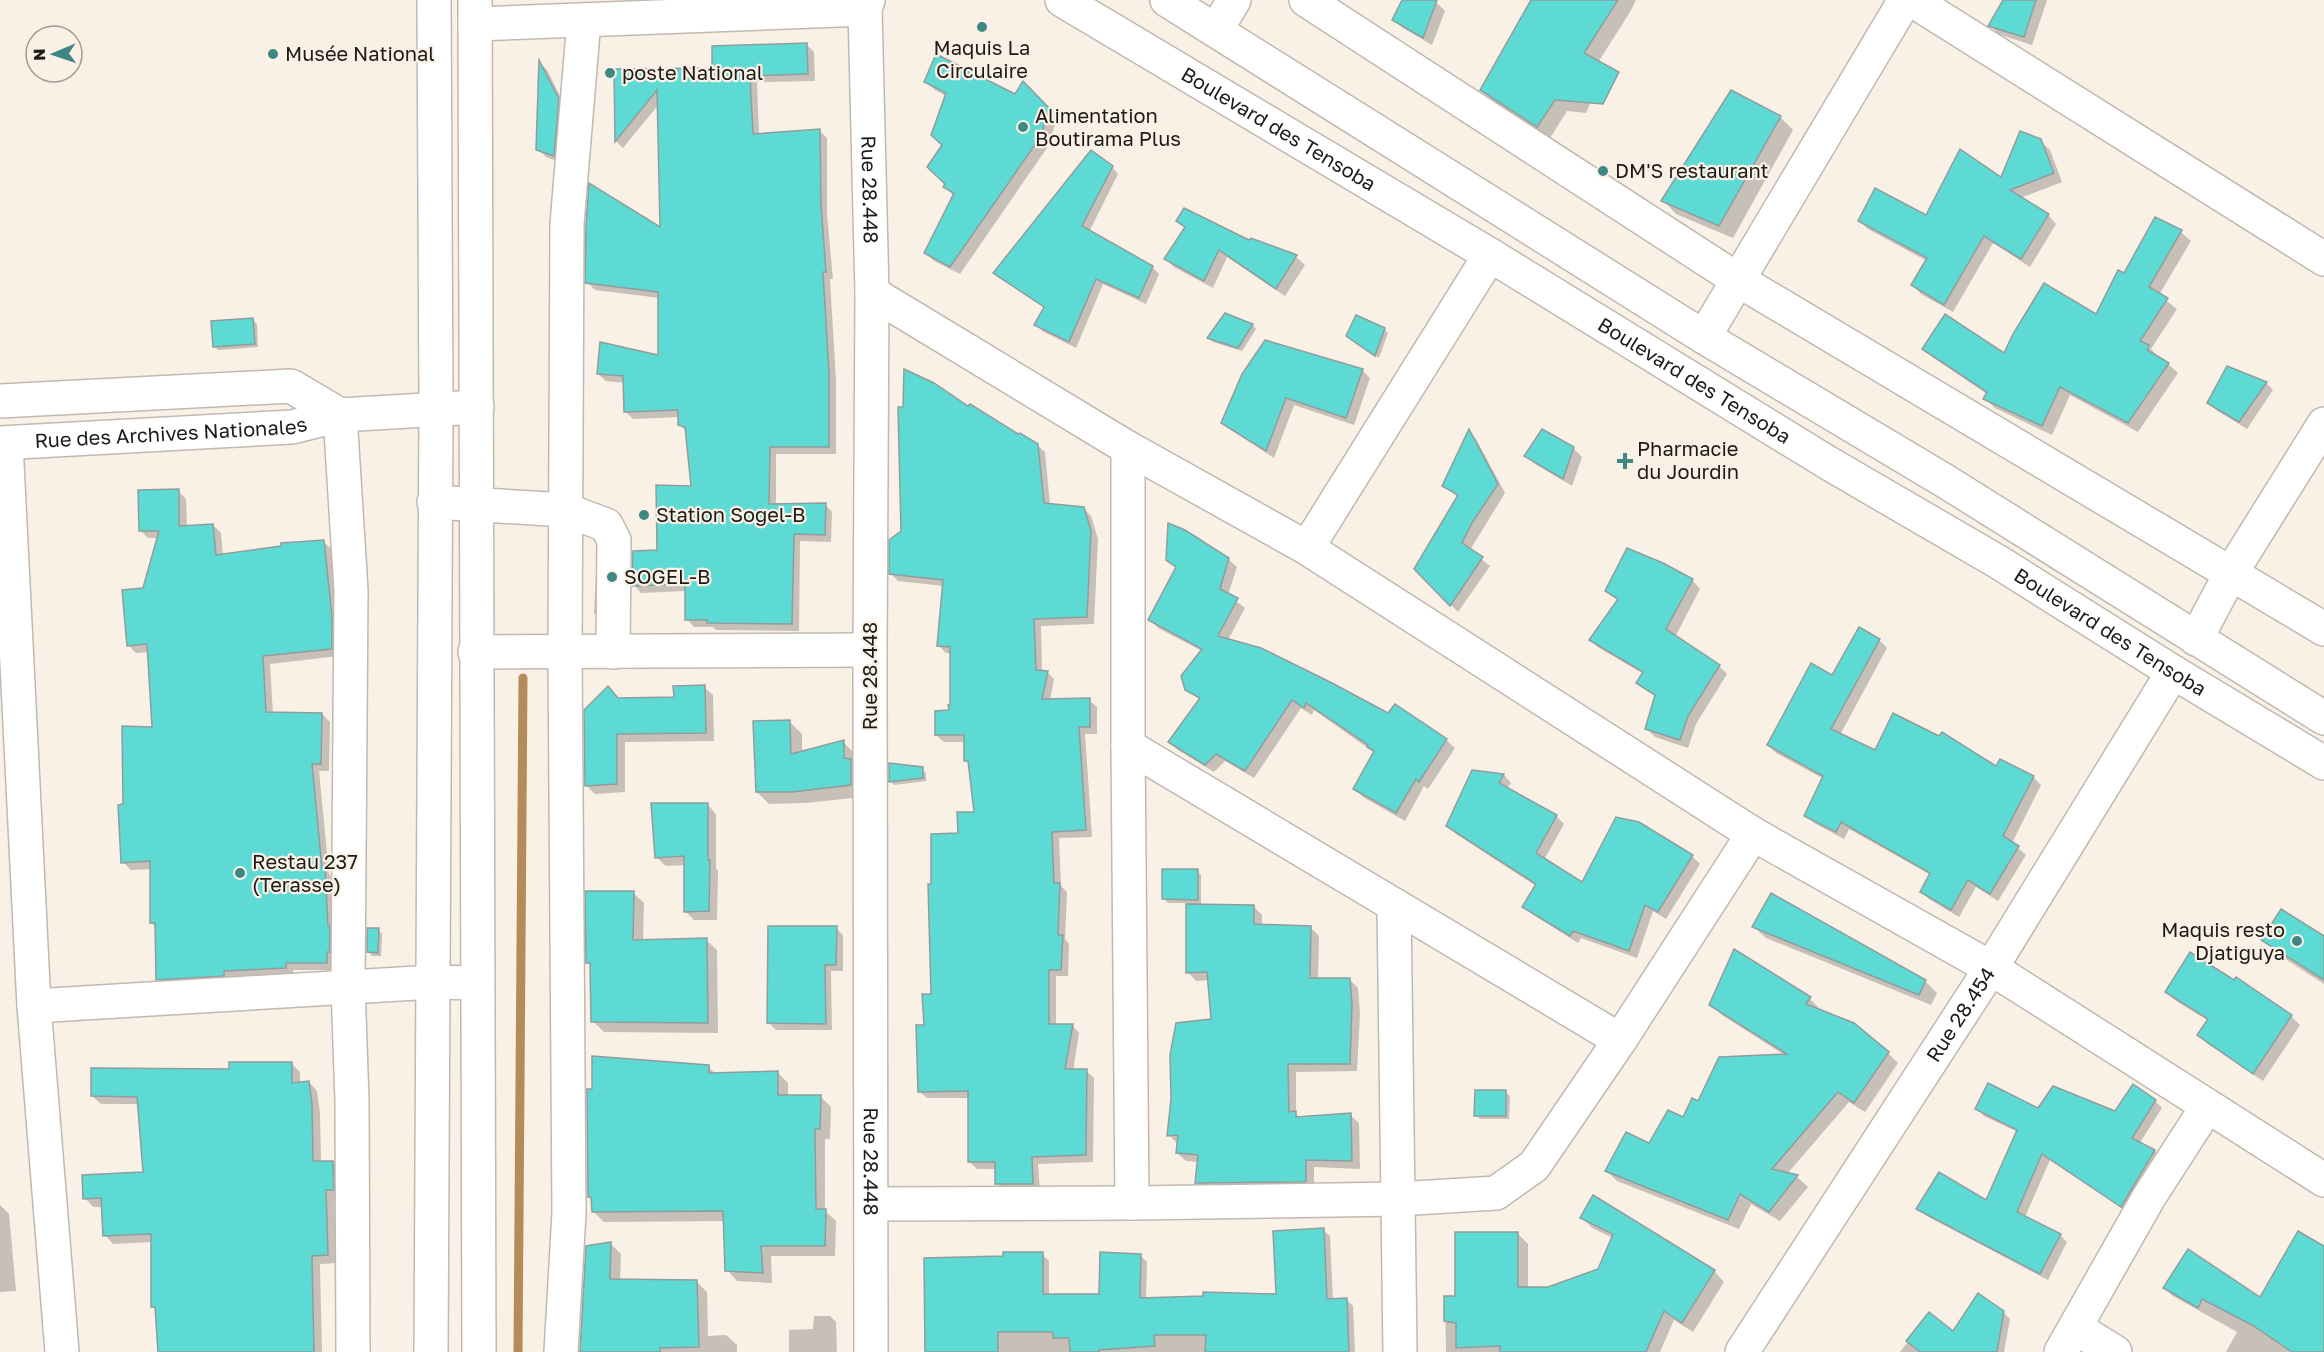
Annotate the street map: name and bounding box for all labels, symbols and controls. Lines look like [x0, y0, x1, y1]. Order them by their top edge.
marker: Maquis La Circulaire [975, 20, 989, 34]
north arrow [24, 24, 84, 84]
place label: Maquis La Circulaire [934, 35, 1030, 82]
place label: Musée National [285, 41, 435, 65]
marker: Musée National [266, 47, 280, 61]
text: N [29, 48, 49, 61]
place label: poste National [622, 60, 763, 84]
street label: Boulevard des Tensoba [1177, 61, 1381, 195]
marker: poste National [603, 66, 617, 80]
place label: Alimentation Boutirama Plus [1035, 103, 1181, 150]
marker: Alimentation Boutirama Plus [1016, 120, 1030, 134]
street label: Rue 28.448 [857, 135, 884, 244]
place label: DM'S restaurant [1615, 158, 1769, 182]
marker: DM'S restaurant [1596, 164, 1610, 178]
street label: Boulevard des Tensoba [1594, 311, 1796, 448]
street label: Rue des Archives Nationales [34, 411, 309, 452]
place label: Pharmacie du Jourdin [1637, 436, 1739, 483]
marker: Pharmacie du Jourdin [1618, 454, 1632, 468]
place label: Station Sogel-B [656, 502, 805, 526]
marker: Station Sogel-B [637, 508, 651, 522]
street label: Boulevard des Tensoba [2010, 562, 2211, 700]
place label: SOGEL-B [624, 564, 710, 588]
marker: SOGEL-B [605, 570, 619, 584]
street label: Rue 28.448 [857, 622, 881, 730]
place label: Restau 237 (Terasse) [252, 849, 358, 896]
marker: Restau 237 (Terasse) [233, 866, 247, 880]
place label: Maquis resto Djatiguya [2161, 917, 2285, 964]
marker: Maquis resto Djatiguya [2290, 934, 2304, 948]
street label: Rue 28.454 [1920, 962, 1999, 1066]
street label: Rue 28.448 [860, 1107, 884, 1216]

